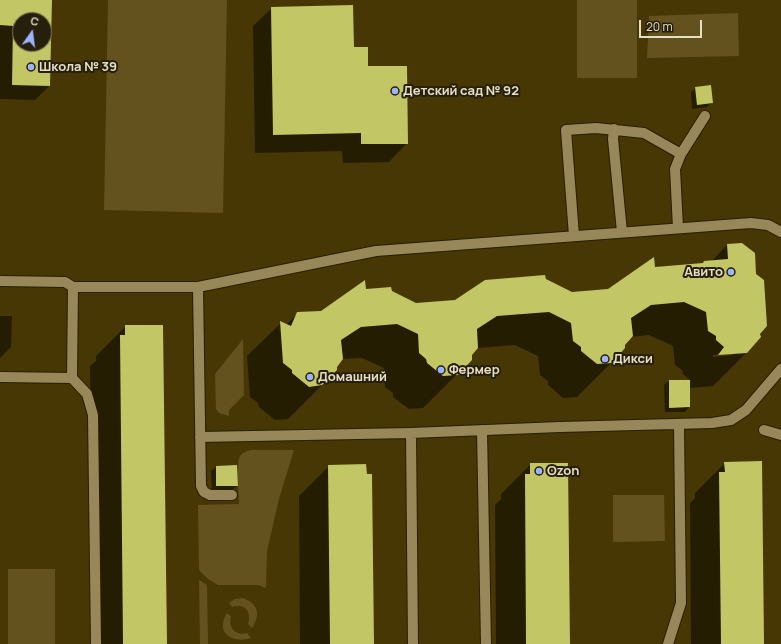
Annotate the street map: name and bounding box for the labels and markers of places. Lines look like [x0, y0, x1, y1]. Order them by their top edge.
place label: Школа № 39 [39, 59, 117, 75]
marker: Школа № 39 [26, 62, 36, 72]
place label: Детский сад № 92 [403, 83, 519, 99]
marker: Детский сад № 92 [390, 86, 400, 96]
place label: Авито [684, 264, 723, 280]
marker: Авито [726, 267, 736, 277]
place label: Дикси [613, 351, 653, 367]
marker: Дикси [600, 354, 610, 364]
place label: Фермер [449, 362, 500, 378]
marker: Фермер [436, 365, 446, 375]
place label: Домашний [318, 369, 387, 385]
marker: Домашний [305, 372, 315, 382]
place label: Ozon [547, 463, 579, 479]
marker: Ozon [534, 466, 544, 476]

